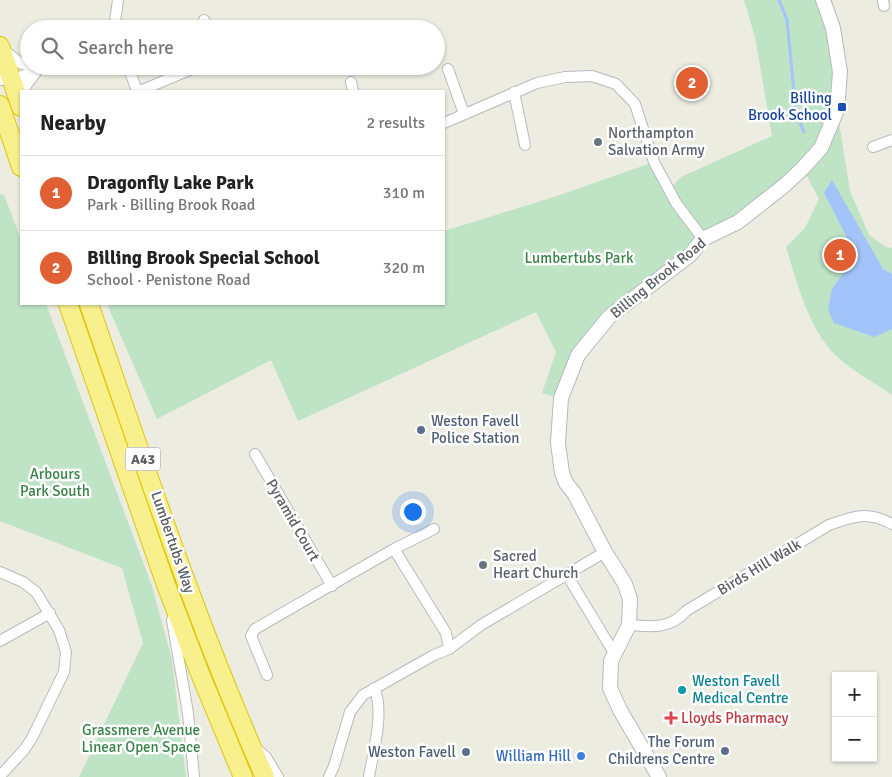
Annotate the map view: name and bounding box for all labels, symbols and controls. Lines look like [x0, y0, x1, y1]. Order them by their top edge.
search box [20, 20, 445, 75]
icon: search [38, 34, 66, 62]
text: Search here [78, 36, 174, 60]
pin: 2 [676, 64, 708, 102]
place label: Billing Brook School [748, 89, 832, 124]
marker: Billing Brook School [836, 101, 848, 113]
text: Nearby [40, 110, 106, 136]
text: 2 results [366, 113, 425, 133]
place label: Northampton Salvation Army [608, 124, 705, 159]
marker: Northampton Salvation Army [592, 136, 604, 148]
text: Dragonfly Lake Park [87, 171, 254, 195]
text: 1 [52, 183, 60, 203]
text: 310 m [383, 183, 425, 203]
text: Park · Billing Brook Road [87, 195, 255, 215]
street label: Billing Brook Road [607, 234, 709, 322]
pin: 1 [824, 236, 856, 274]
text: Billing Brook Special School [87, 246, 320, 270]
park label: Lumbertubs Park [525, 249, 634, 267]
text: 2 [52, 258, 60, 278]
text: 320 m [383, 258, 425, 278]
text: School · Penistone Road [87, 270, 250, 290]
place label: Weston Favell Police Station [431, 412, 520, 447]
marker: Weston Favell Police Station [415, 424, 427, 436]
road number: A43 [126, 448, 160, 470]
park label: Arbours Park South [20, 465, 90, 500]
street label: Pyramid Court [262, 476, 324, 564]
street label: Lumbertubs Way [147, 489, 199, 595]
your location [400, 499, 426, 525]
street label: Birds Hill Walk [714, 535, 804, 599]
place label: Sacred Heart Church [493, 547, 579, 582]
marker: Sacred Heart Church [477, 559, 489, 571]
place label: Weston Favell Medical Centre [692, 672, 789, 707]
map controls [832, 672, 877, 762]
button: + [832, 672, 877, 717]
marker: Weston Favell Medical Centre [676, 684, 688, 696]
place label: Lloyds Pharmacy [681, 709, 789, 727]
marker: Lloyds Pharmacy [665, 712, 677, 724]
button: − [832, 717, 877, 762]
park label: Grassmere Avenue Linear Open Space [82, 721, 200, 756]
place label: The Forum Childrens Centre [608, 733, 715, 768]
place label: Weston Favell [368, 743, 456, 761]
marker: The Forum Childrens Centre [719, 745, 731, 757]
marker: Weston Favell [460, 746, 472, 758]
place label: William Hill [496, 747, 571, 765]
marker: William Hill [575, 750, 587, 762]

